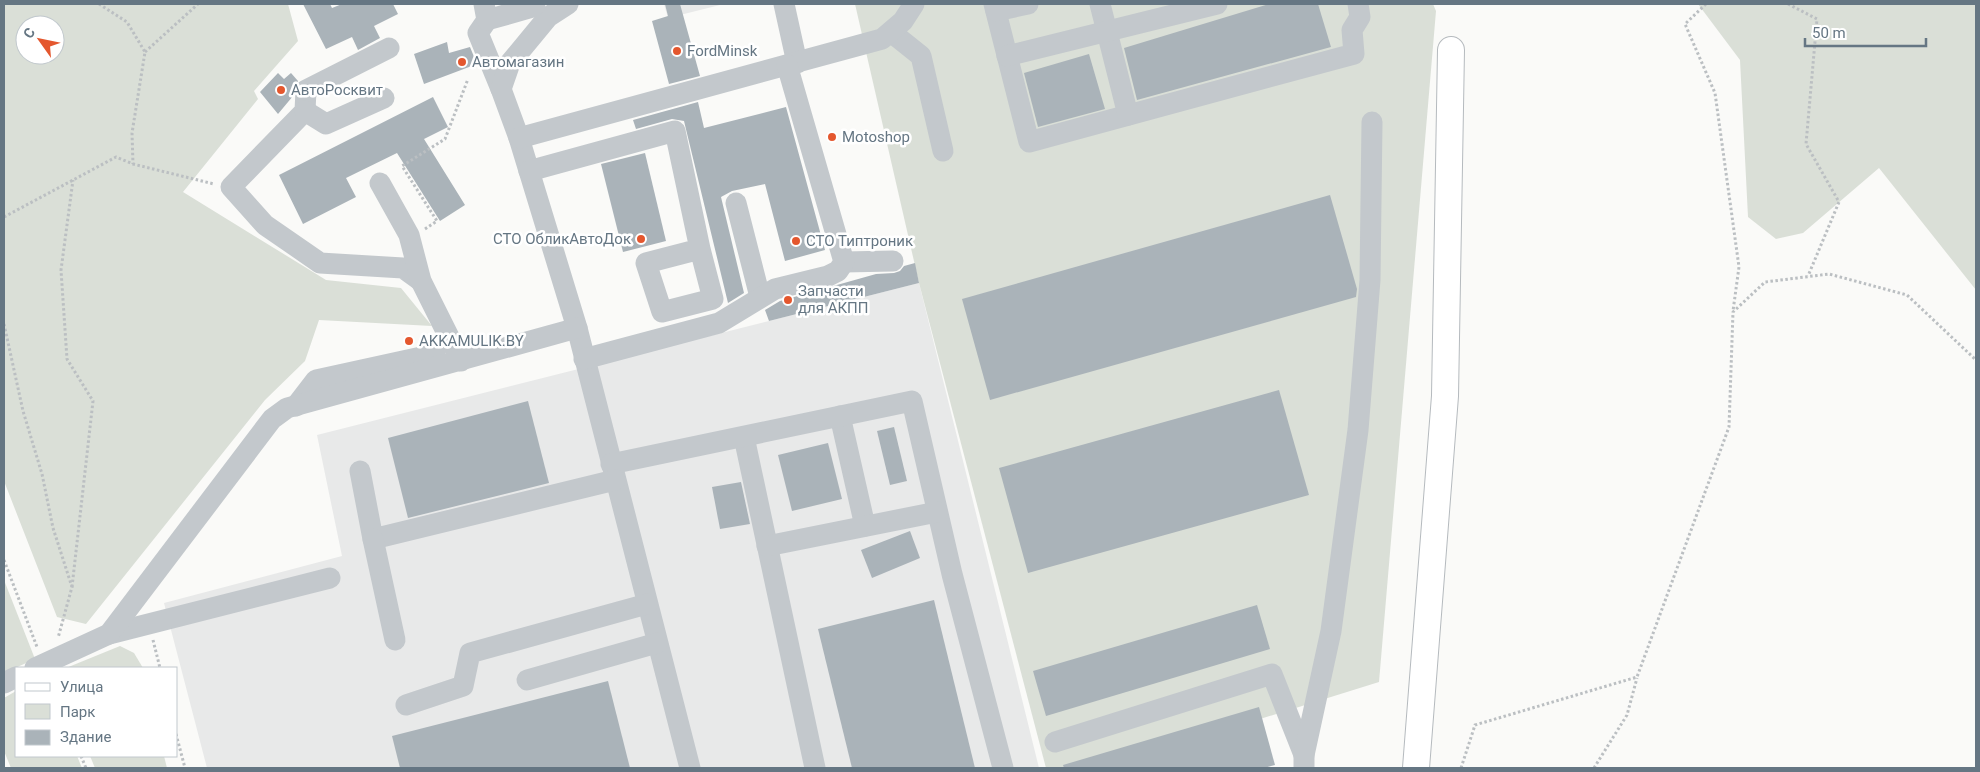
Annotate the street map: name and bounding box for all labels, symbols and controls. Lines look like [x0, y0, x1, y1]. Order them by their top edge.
north arrow [15, 15, 65, 65]
scale bar [1805, 15, 1926, 47]
text: 50 m [1812, 24, 1846, 42]
text: С [20, 25, 38, 41]
place label: FordMinsk [687, 42, 758, 60]
marker: FordMinsk [671, 45, 683, 57]
place label: Автомагазин [472, 53, 564, 71]
marker: Автомагазин [456, 56, 468, 68]
place label: АвтоРосквит [291, 81, 383, 99]
marker: АвтоРосквит [275, 84, 287, 96]
place label: Motoshop [842, 128, 910, 146]
marker: Motoshop [826, 131, 838, 143]
place label: СТО ОбликАвтоДок [493, 230, 631, 248]
place label: СТО Типтроник [806, 232, 913, 250]
marker: СТО ОбликАвтоДок [635, 233, 647, 245]
marker: СТО Типтроник [790, 235, 802, 247]
place label: Запчасти для АКПП [798, 282, 869, 317]
marker: Запчасти для АКПП [782, 294, 794, 306]
place label: AKKAMULIK.BY [419, 332, 524, 350]
marker: AKKAMULIK.BY [403, 335, 415, 347]
legend [15, 667, 178, 757]
text: Улица [60, 678, 103, 696]
text: Парк [60, 703, 95, 721]
text: Здание [60, 728, 111, 746]

